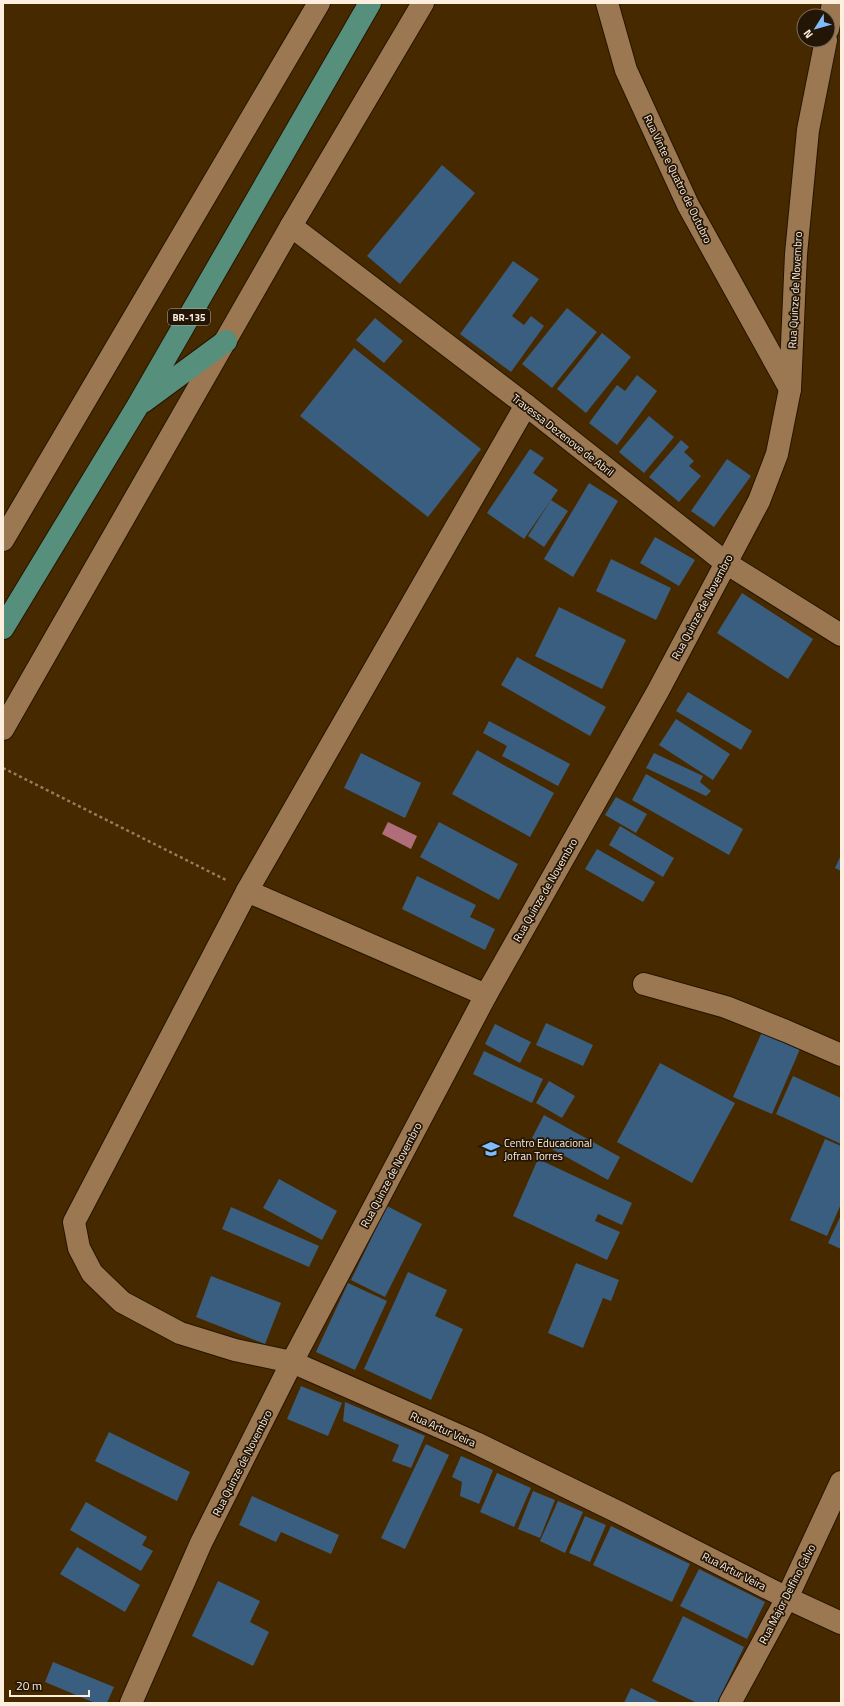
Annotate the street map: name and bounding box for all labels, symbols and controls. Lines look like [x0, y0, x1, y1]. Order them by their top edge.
north arrow [796, 8, 836, 48]
text: N [799, 26, 817, 42]
street label: Rua Vinte e Quatro de Outubro [640, 112, 716, 246]
street label: Rua Quinze de Novembro [784, 231, 806, 349]
road number: BR-135 [168, 309, 210, 325]
street label: Travessa Dezenove de Abril [508, 390, 618, 480]
street label: Rua Quinze de Novembro [667, 551, 737, 662]
street label: Rua Quinze de Novembro [509, 835, 581, 945]
street label: Rua Quinze de Novembro [356, 1119, 426, 1230]
place label: Centro Educacional Jofran Torres [504, 1135, 592, 1164]
school or university icon: Centro Educacional Jofran Torres [481, 1139, 501, 1159]
street label: Rua Quinze de Novembro [208, 1407, 276, 1519]
street label: Rua Artur Veira [408, 1407, 479, 1451]
street label: Rua Major Delfino Calvo [755, 1541, 819, 1647]
street label: Rua Artur Veira [699, 1548, 769, 1594]
scale bar [10, 1672, 89, 1698]
text: 20 m [16, 1676, 42, 1695]

